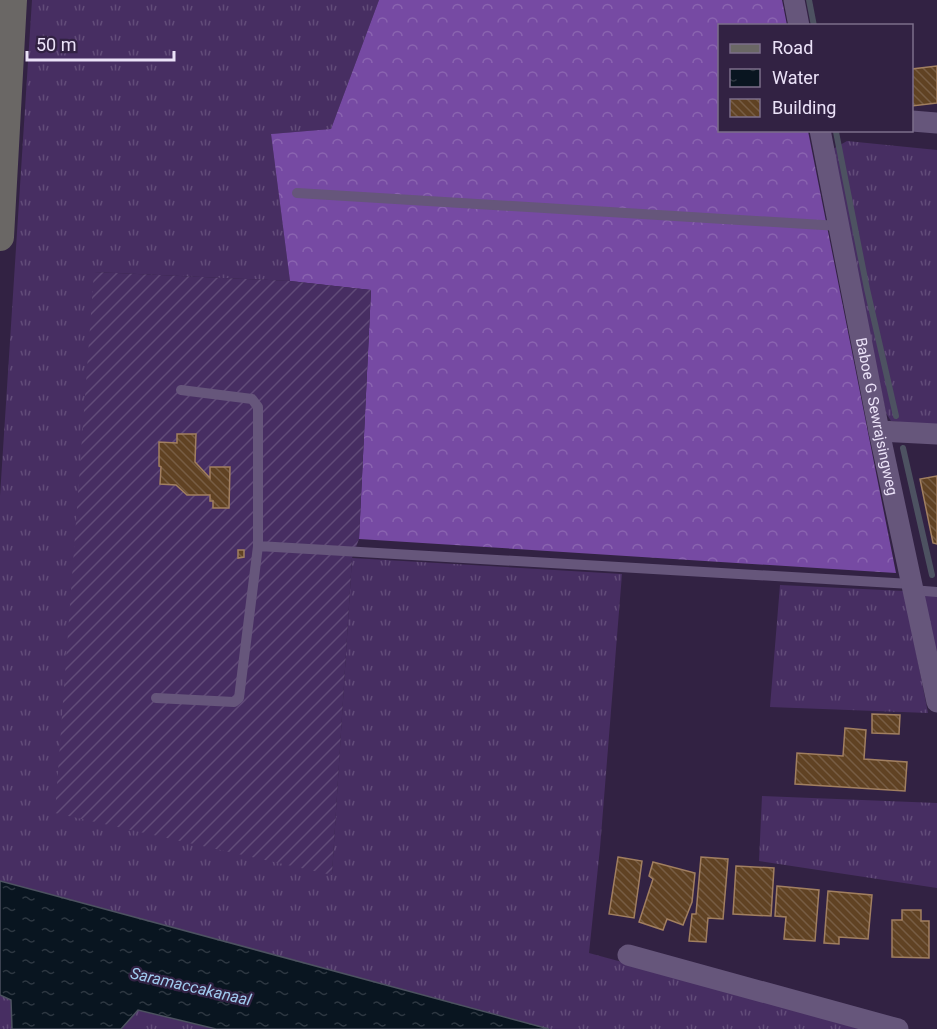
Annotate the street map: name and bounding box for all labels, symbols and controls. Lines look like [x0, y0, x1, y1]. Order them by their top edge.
scale bar [27, 24, 174, 62]
legend [718, 24, 913, 132]
text: 50 m [36, 34, 76, 55]
text: Road [772, 37, 813, 58]
text: Water [772, 67, 819, 88]
text: Building [772, 97, 836, 118]
street label: Baboe G Sewrajsingweg [852, 336, 902, 497]
water label: Saramaccakanaal [129, 963, 253, 1010]

